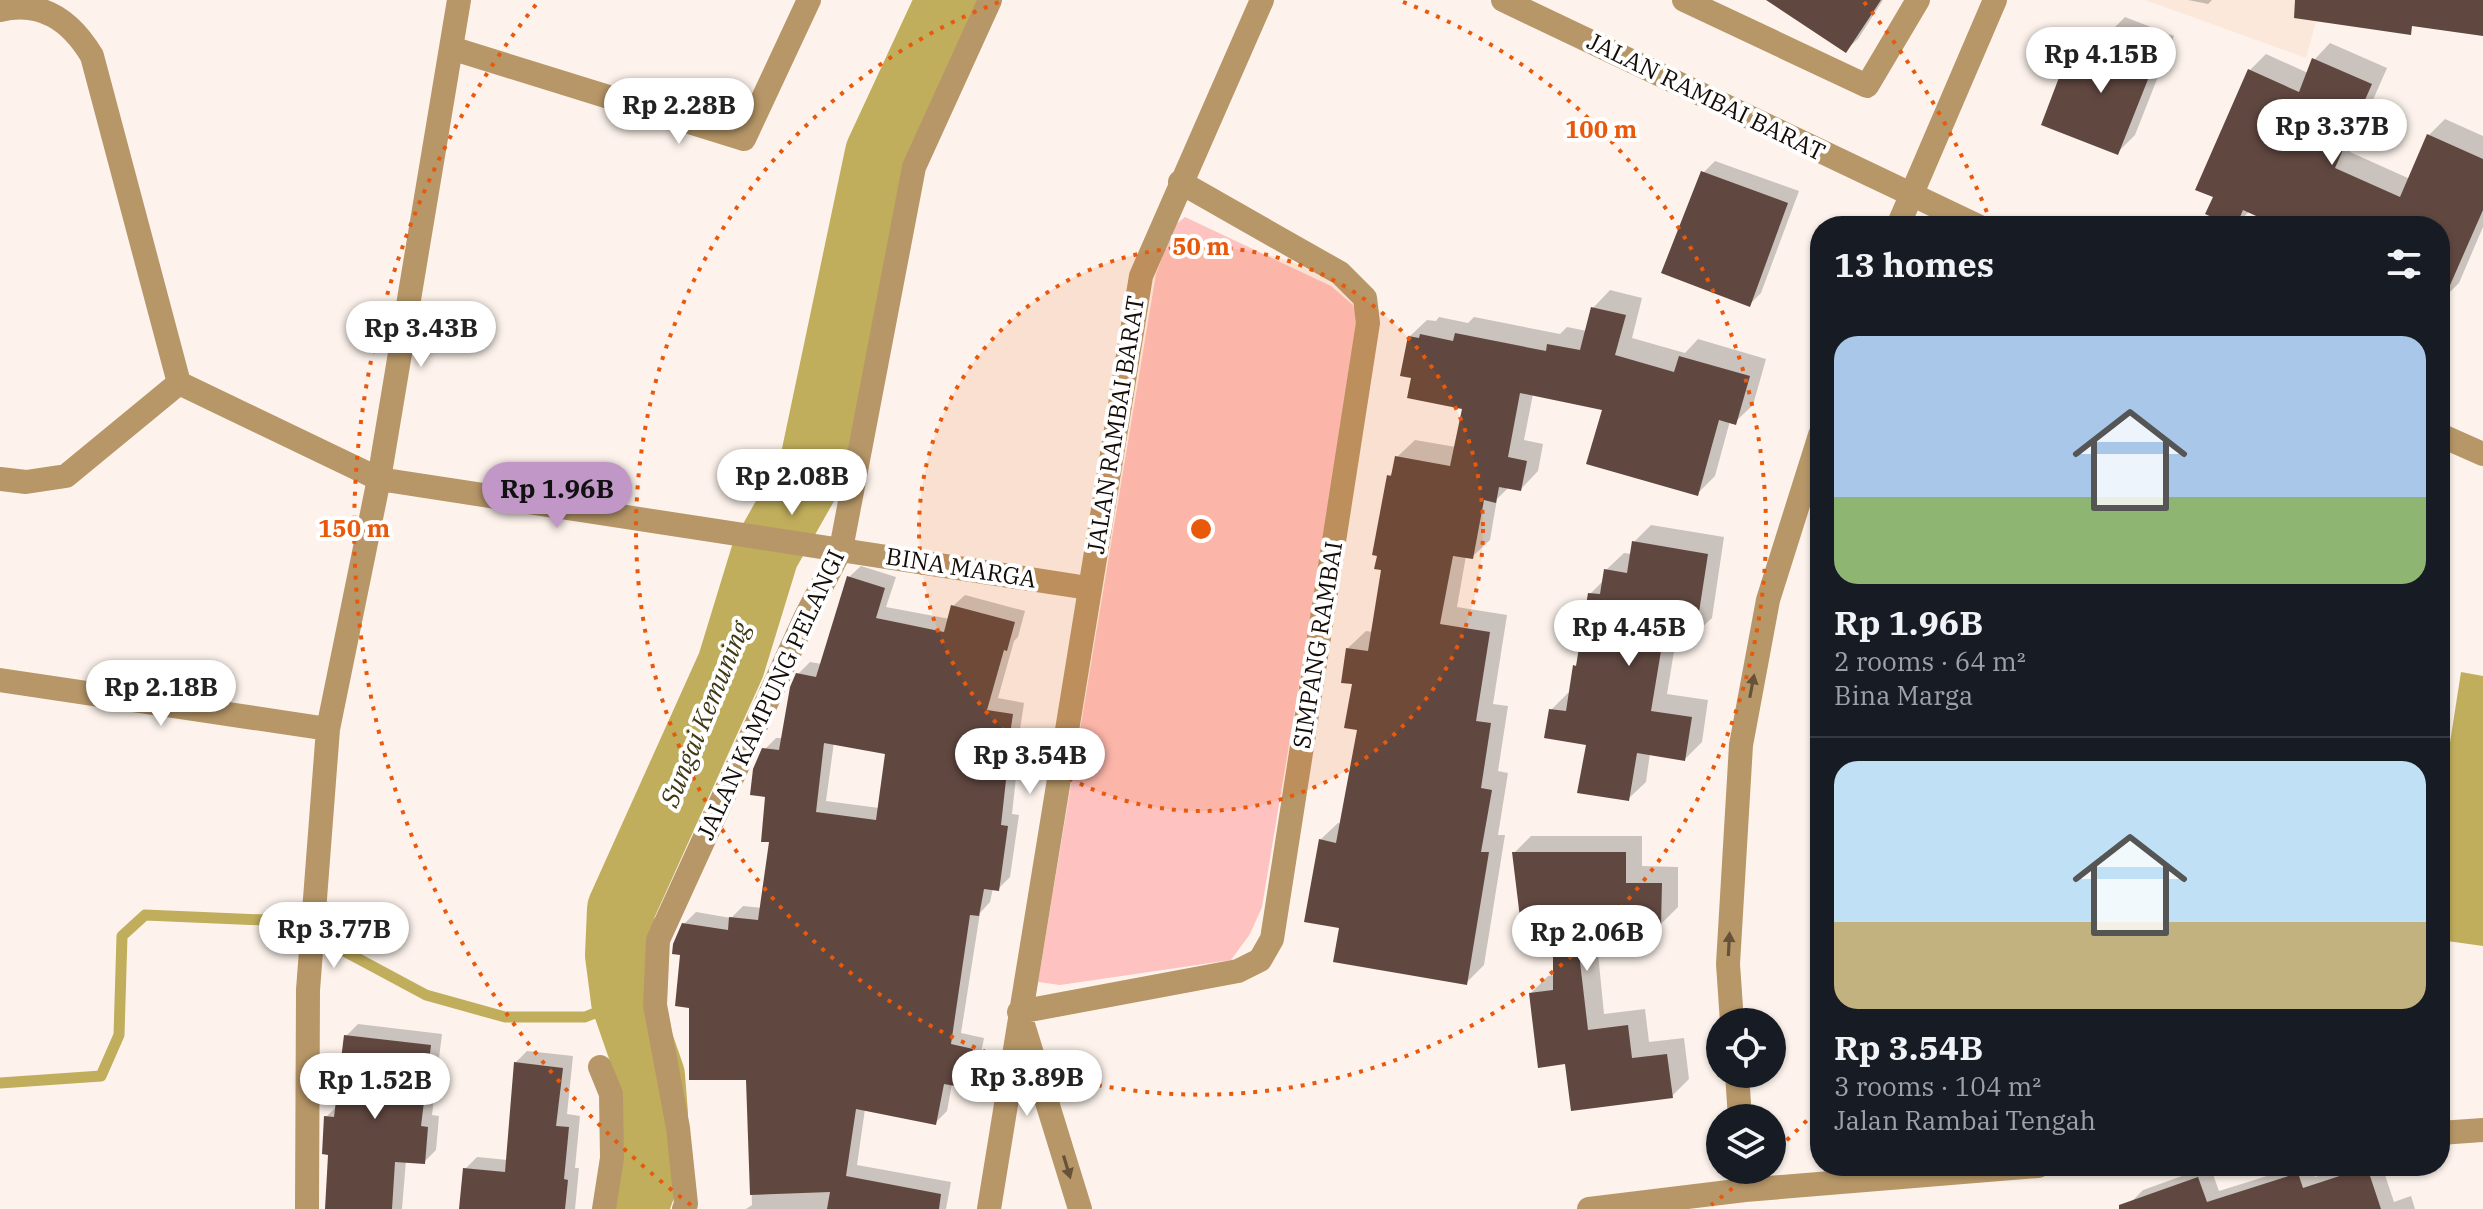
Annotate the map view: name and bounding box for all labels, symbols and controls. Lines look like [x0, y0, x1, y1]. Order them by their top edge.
street label: JALAN RAMBAI BARAT [1582, 25, 1831, 168]
pin: Rp 4.15B [2018, 27, 2184, 95]
text: Rp 4.15B [2044, 36, 2158, 70]
pin: Rp 2.28B [596, 78, 762, 146]
text: Rp 2.28B [622, 87, 736, 121]
pin: Rp 3.37B [2249, 99, 2415, 167]
text: Rp 3.37B [2275, 108, 2389, 142]
text: 100 m [1565, 113, 1637, 145]
text: 50 m [1172, 230, 1230, 262]
text: 13 homes [1834, 242, 1994, 286]
icon: filters [2382, 242, 2426, 286]
street label: JALAN RAMBAI BARAT [1079, 293, 1151, 556]
pin: Rp 3.43B [338, 301, 504, 369]
text: Rp 3.43B [364, 310, 478, 344]
icon: home [2058, 388, 2202, 532]
pin: Rp 2.08B [709, 449, 875, 517]
text: Rp 2.08B [735, 458, 849, 492]
pin: Rp 1.96B [474, 462, 640, 530]
text: Rp 1.96B [500, 471, 614, 505]
text: 150 m [318, 512, 390, 544]
centre of rings [1187, 515, 1215, 543]
street label: BINA MARGA [884, 539, 1039, 595]
street label: SIMPANG RAMBAI [1285, 539, 1349, 751]
street label: JALAN KAMPUNG PELANGI [689, 545, 851, 845]
pin: Rp 4.45B [1546, 600, 1712, 668]
text: Rp 1.96B [1834, 600, 1983, 644]
text: Rp 4.45B [1572, 609, 1686, 643]
water label: Sungai Kemuning [651, 615, 757, 812]
text: 2 rooms · 64 m² [1834, 644, 2026, 678]
pin: Rp 2.18B [78, 660, 244, 728]
text: Rp 2.18B [104, 669, 218, 703]
one-way arrow [1747, 673, 1759, 698]
text: Bina Marga [1834, 678, 1973, 712]
pin: Rp 3.54B [947, 728, 1113, 796]
text: Rp 3.54B [973, 737, 1087, 771]
icon: home [2058, 813, 2202, 957]
pin: Rp 3.77B [251, 902, 417, 970]
pin: Rp 2.06B [1504, 905, 1670, 973]
text: Rp 3.77B [277, 911, 391, 945]
text: Rp 2.06B [1530, 914, 1644, 948]
one-way arrow [1723, 931, 1736, 956]
map controls [1706, 1008, 1786, 1184]
button: locate [1706, 1008, 1786, 1088]
text: Rp 3.54B [1834, 1025, 1983, 1069]
pin: Rp 3.89B [944, 1050, 1110, 1118]
pin: Rp 1.52B [292, 1053, 458, 1121]
text: Rp 3.89B [970, 1059, 1084, 1093]
text: Rp 1.52B [318, 1062, 432, 1096]
text: 3 rooms · 104 m² [1834, 1069, 2041, 1103]
text: Jalan Rambai Tengah [1834, 1103, 2096, 1137]
button: layers [1706, 1104, 1786, 1184]
one-way arrow [1061, 1156, 1074, 1180]

